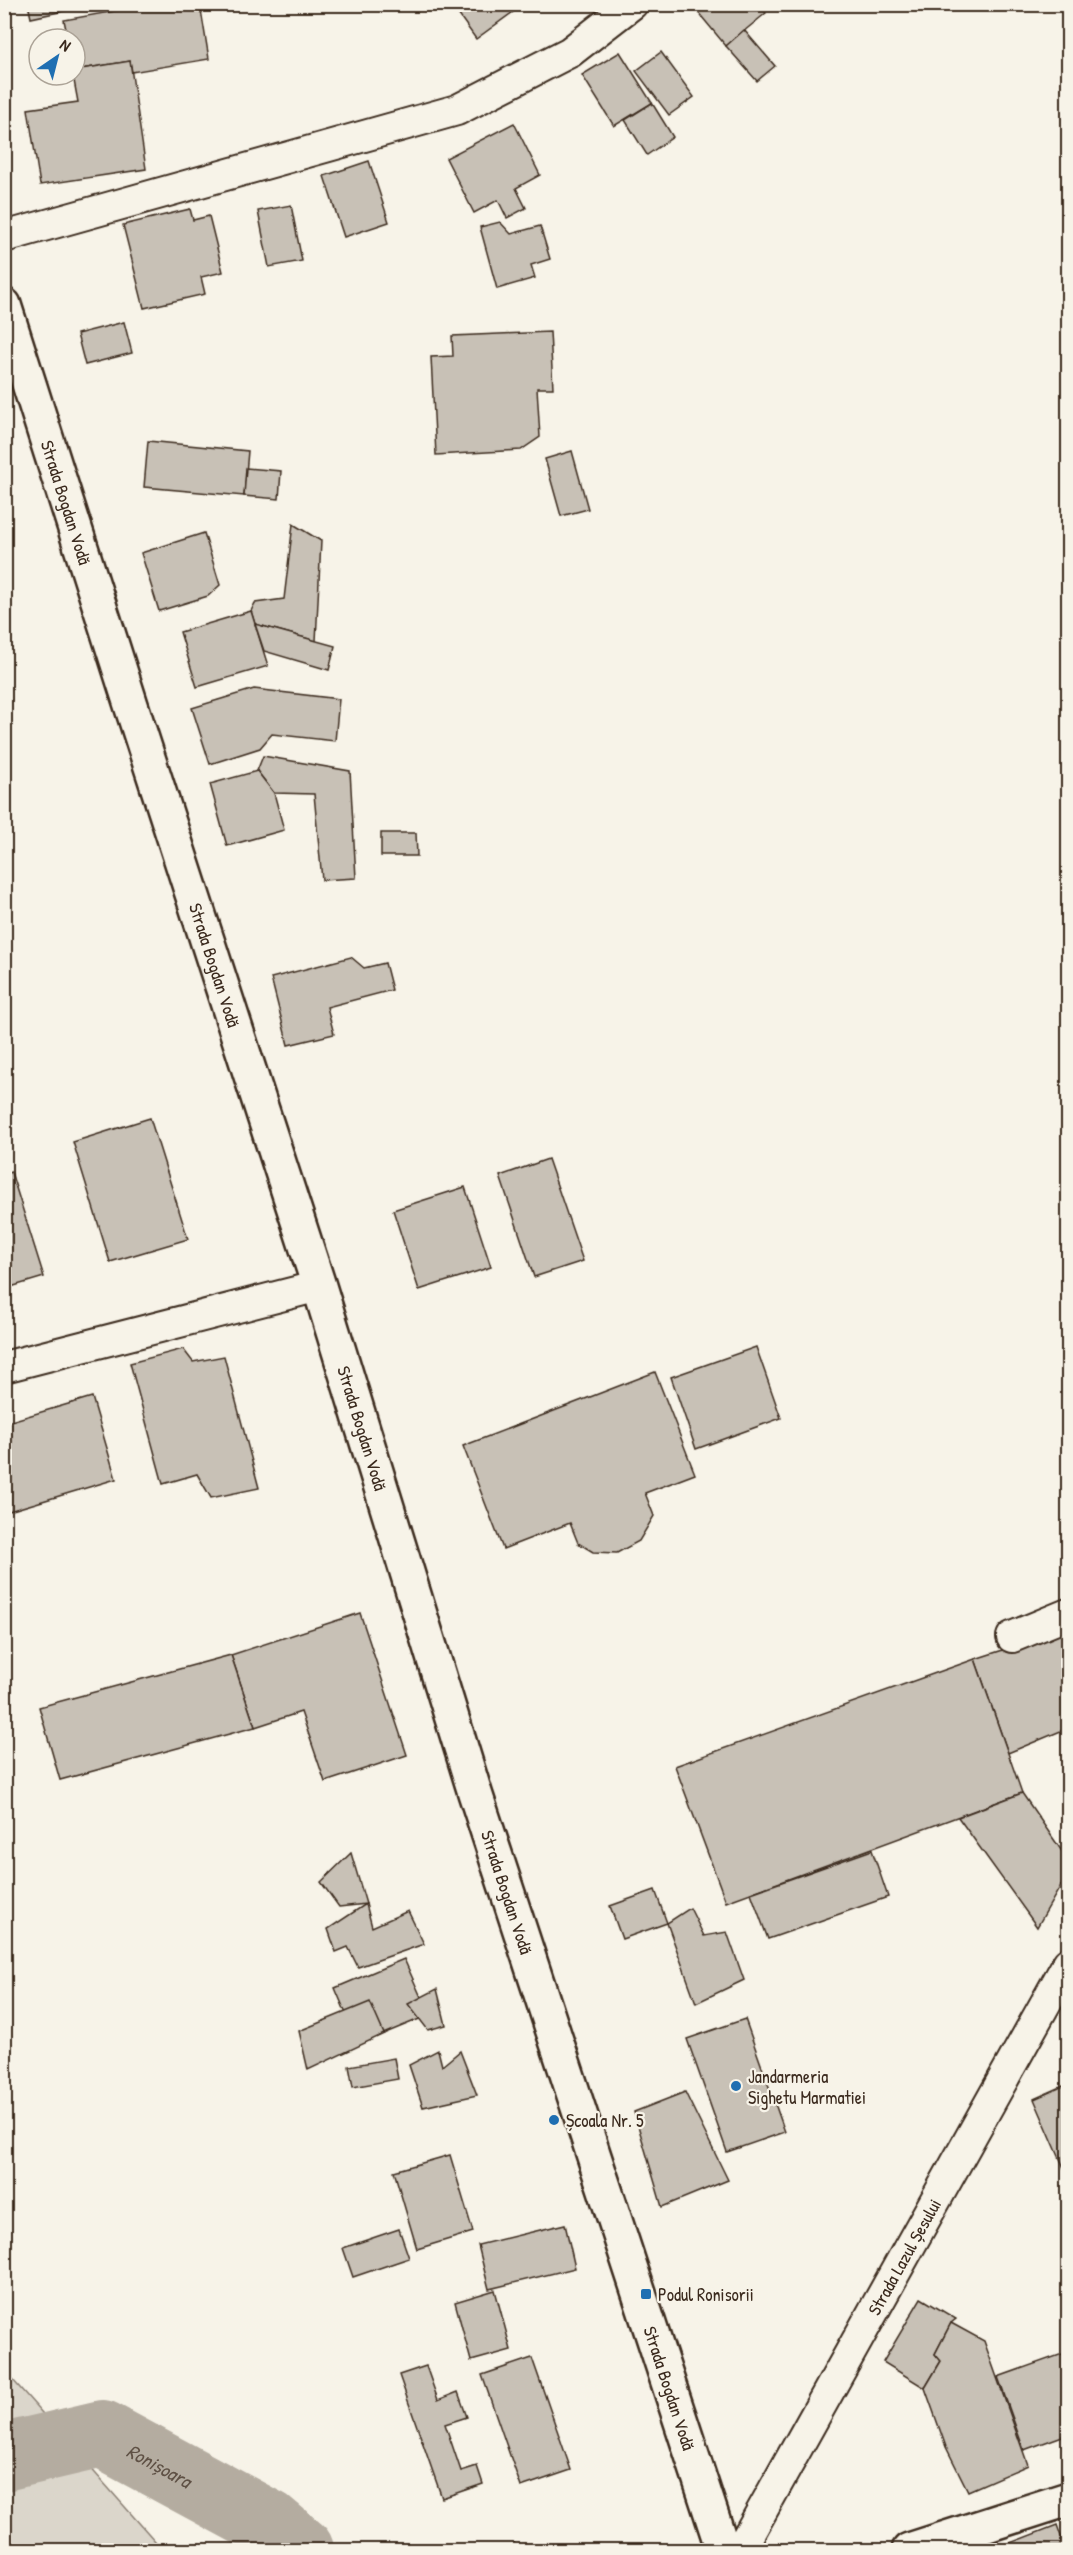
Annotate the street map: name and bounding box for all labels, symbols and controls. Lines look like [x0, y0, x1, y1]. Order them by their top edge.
north arrow [27, 27, 87, 87]
text: N [56, 33, 76, 56]
street label: Strada Bogdan Vodă [35, 437, 98, 568]
street label: Strada Bogdan Vodă [183, 900, 247, 1030]
street label: Strada Bogdan Vodă [332, 1363, 394, 1493]
street label: Strada Bogdan Vodă [475, 1827, 539, 1957]
place label: Jandarmeria Sighetu Marmatiei [748, 2064, 866, 2110]
marker: Jandarmeria Sighetu Marmatiei [729, 2079, 743, 2093]
place label: Școala Nr. 5 [566, 2108, 644, 2133]
marker: Școala Nr. 5 [547, 2113, 561, 2127]
street label: Strada Lazul Șesului [861, 2194, 947, 2320]
place label: Podul Ronisorii [658, 2282, 754, 2307]
marker: Podul Ronisorii [639, 2287, 653, 2301]
street label: Strada Bogdan Vodă [638, 2323, 702, 2453]
water label: Ronișoara [122, 2437, 199, 2494]

